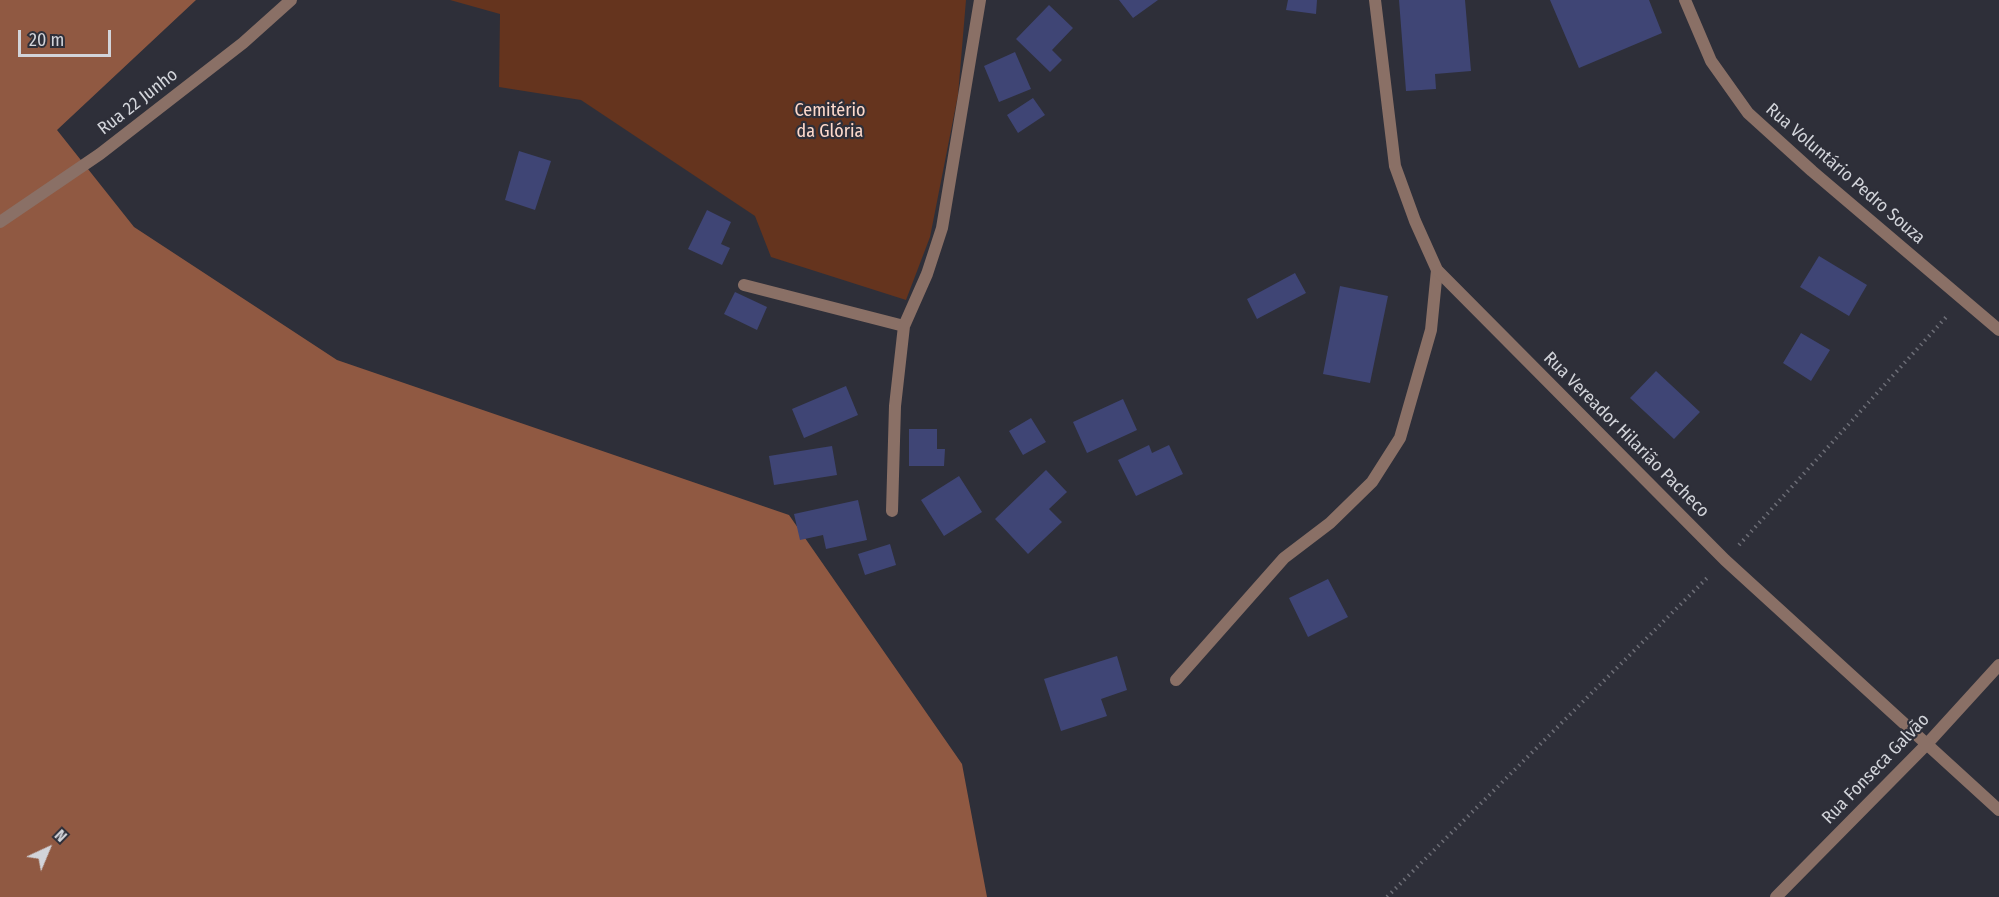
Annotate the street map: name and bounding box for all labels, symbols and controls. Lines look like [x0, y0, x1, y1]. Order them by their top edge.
scale bar [21, 18, 114, 56]
text: 20 m [29, 29, 64, 51]
street label: Rua 22 Junho [94, 64, 182, 140]
street label: Rua Voluntário Pedro Souza [1761, 99, 1929, 249]
park label: Cemitério da Glória [795, 100, 865, 142]
street label: Rua Vereador Hilarião Pacheco [1539, 348, 1713, 522]
street label: Rua Fonseca Galvão [1818, 709, 1934, 829]
north arrow [18, 819, 78, 879]
text: N [51, 826, 71, 846]

